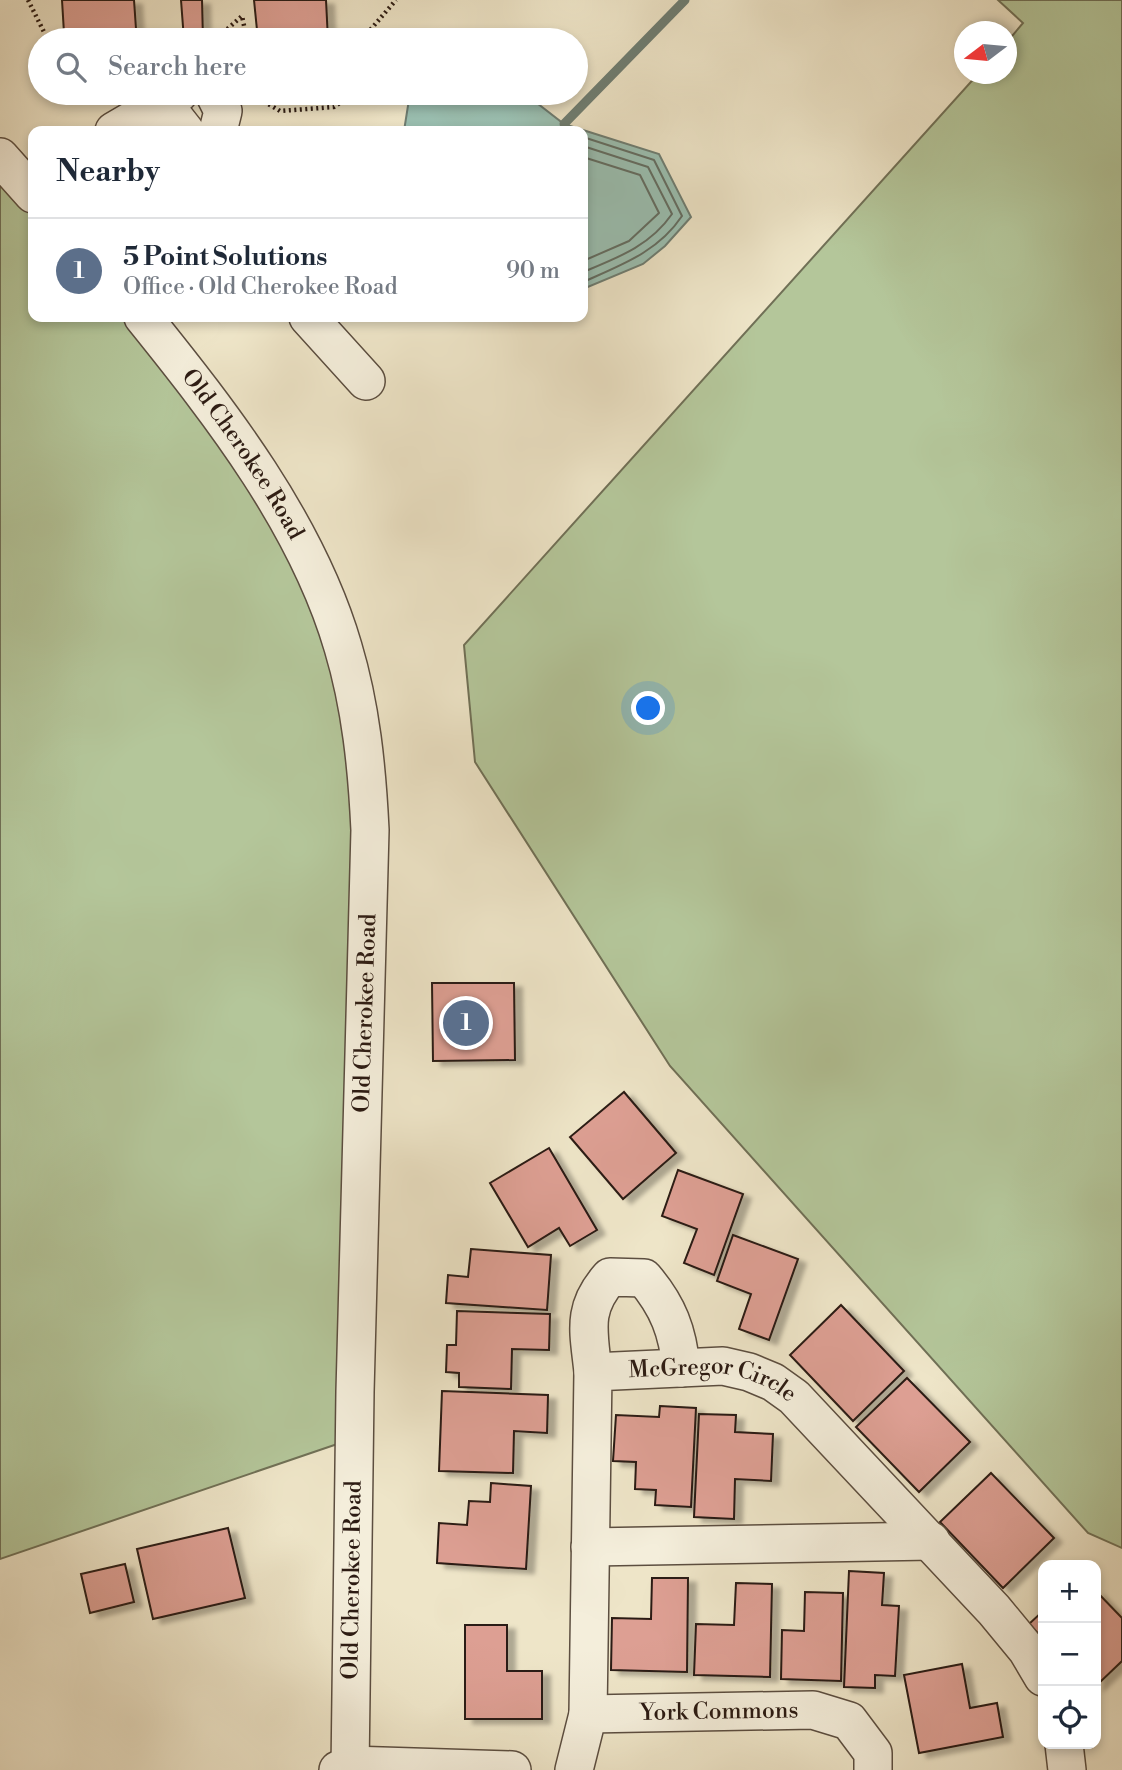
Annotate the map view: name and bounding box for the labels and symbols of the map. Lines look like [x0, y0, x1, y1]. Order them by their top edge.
north arrow [954, 21, 1017, 84]
street label: Old Cherokee Road [176, 363, 310, 544]
your location [631, 691, 665, 725]
street label: Old Cherokee Road [348, 913, 382, 1113]
pin: 1 [443, 997, 489, 1049]
street label: McGregor Circle [628, 1352, 802, 1408]
street label: Old Cherokee Road [336, 1480, 368, 1680]
street label: York Commons [639, 1696, 799, 1727]

